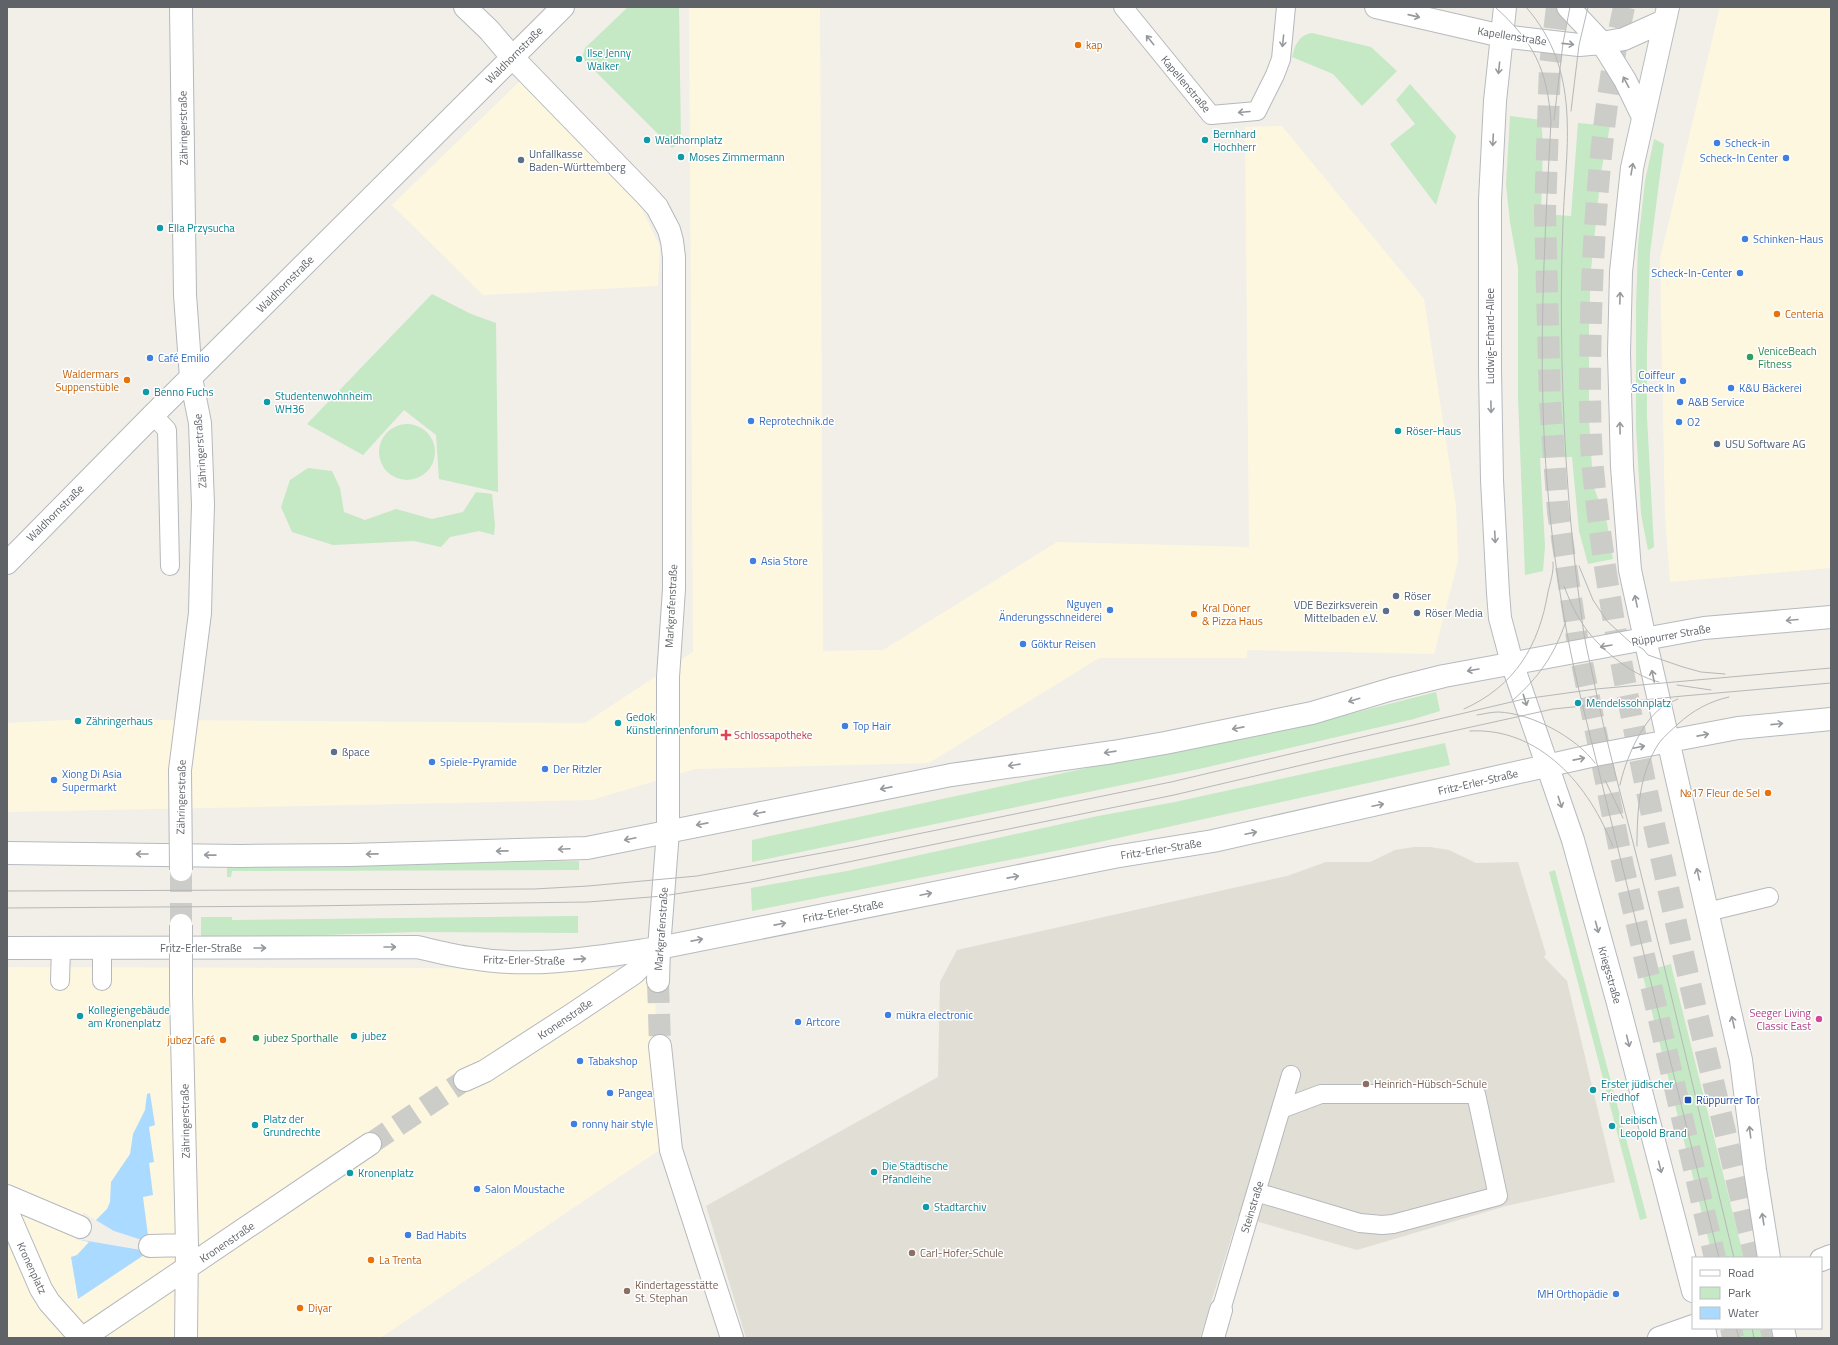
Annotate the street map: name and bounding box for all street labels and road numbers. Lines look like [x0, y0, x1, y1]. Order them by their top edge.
street label: Waldhornstraße [482, 22, 547, 87]
street label: Kapellenstraße [1476, 23, 1548, 49]
street label: Kapellenstraße [1157, 52, 1215, 116]
street label: Zähringerstraße [174, 90, 192, 165]
street label: Waldhornstraße [253, 251, 318, 316]
street label: Ludwig-Erhard-Allee [1482, 287, 1498, 384]
street label: Zähringerstraße [189, 413, 211, 489]
street label: Waldhornstraße [23, 480, 88, 545]
street label: Markgrafenstraße [661, 563, 681, 648]
street label: Rüppurrer Straße [1630, 620, 1712, 650]
street label: Zähringerstraße [172, 759, 190, 834]
street label: Fritz-Erler-Straße [1436, 765, 1520, 799]
street label: Fritz-Erler-Straße [1119, 835, 1203, 863]
street label: Markgrafenstraße [650, 886, 672, 971]
street label: Fritz-Erler-Straße [801, 895, 885, 927]
street label: Fritz-Erler-Straße [160, 940, 242, 956]
street label: Kriegsstraße [1594, 944, 1626, 1006]
street label: Fritz-Erler-Straße [483, 951, 565, 969]
street label: Kronenstraße [534, 994, 596, 1043]
street label: Zähringerstraße [176, 1083, 194, 1158]
street label: Steinstraße [1236, 1179, 1268, 1235]
street label: Kronenstraße [196, 1217, 258, 1266]
street label: Kronenplatz [13, 1239, 51, 1297]

